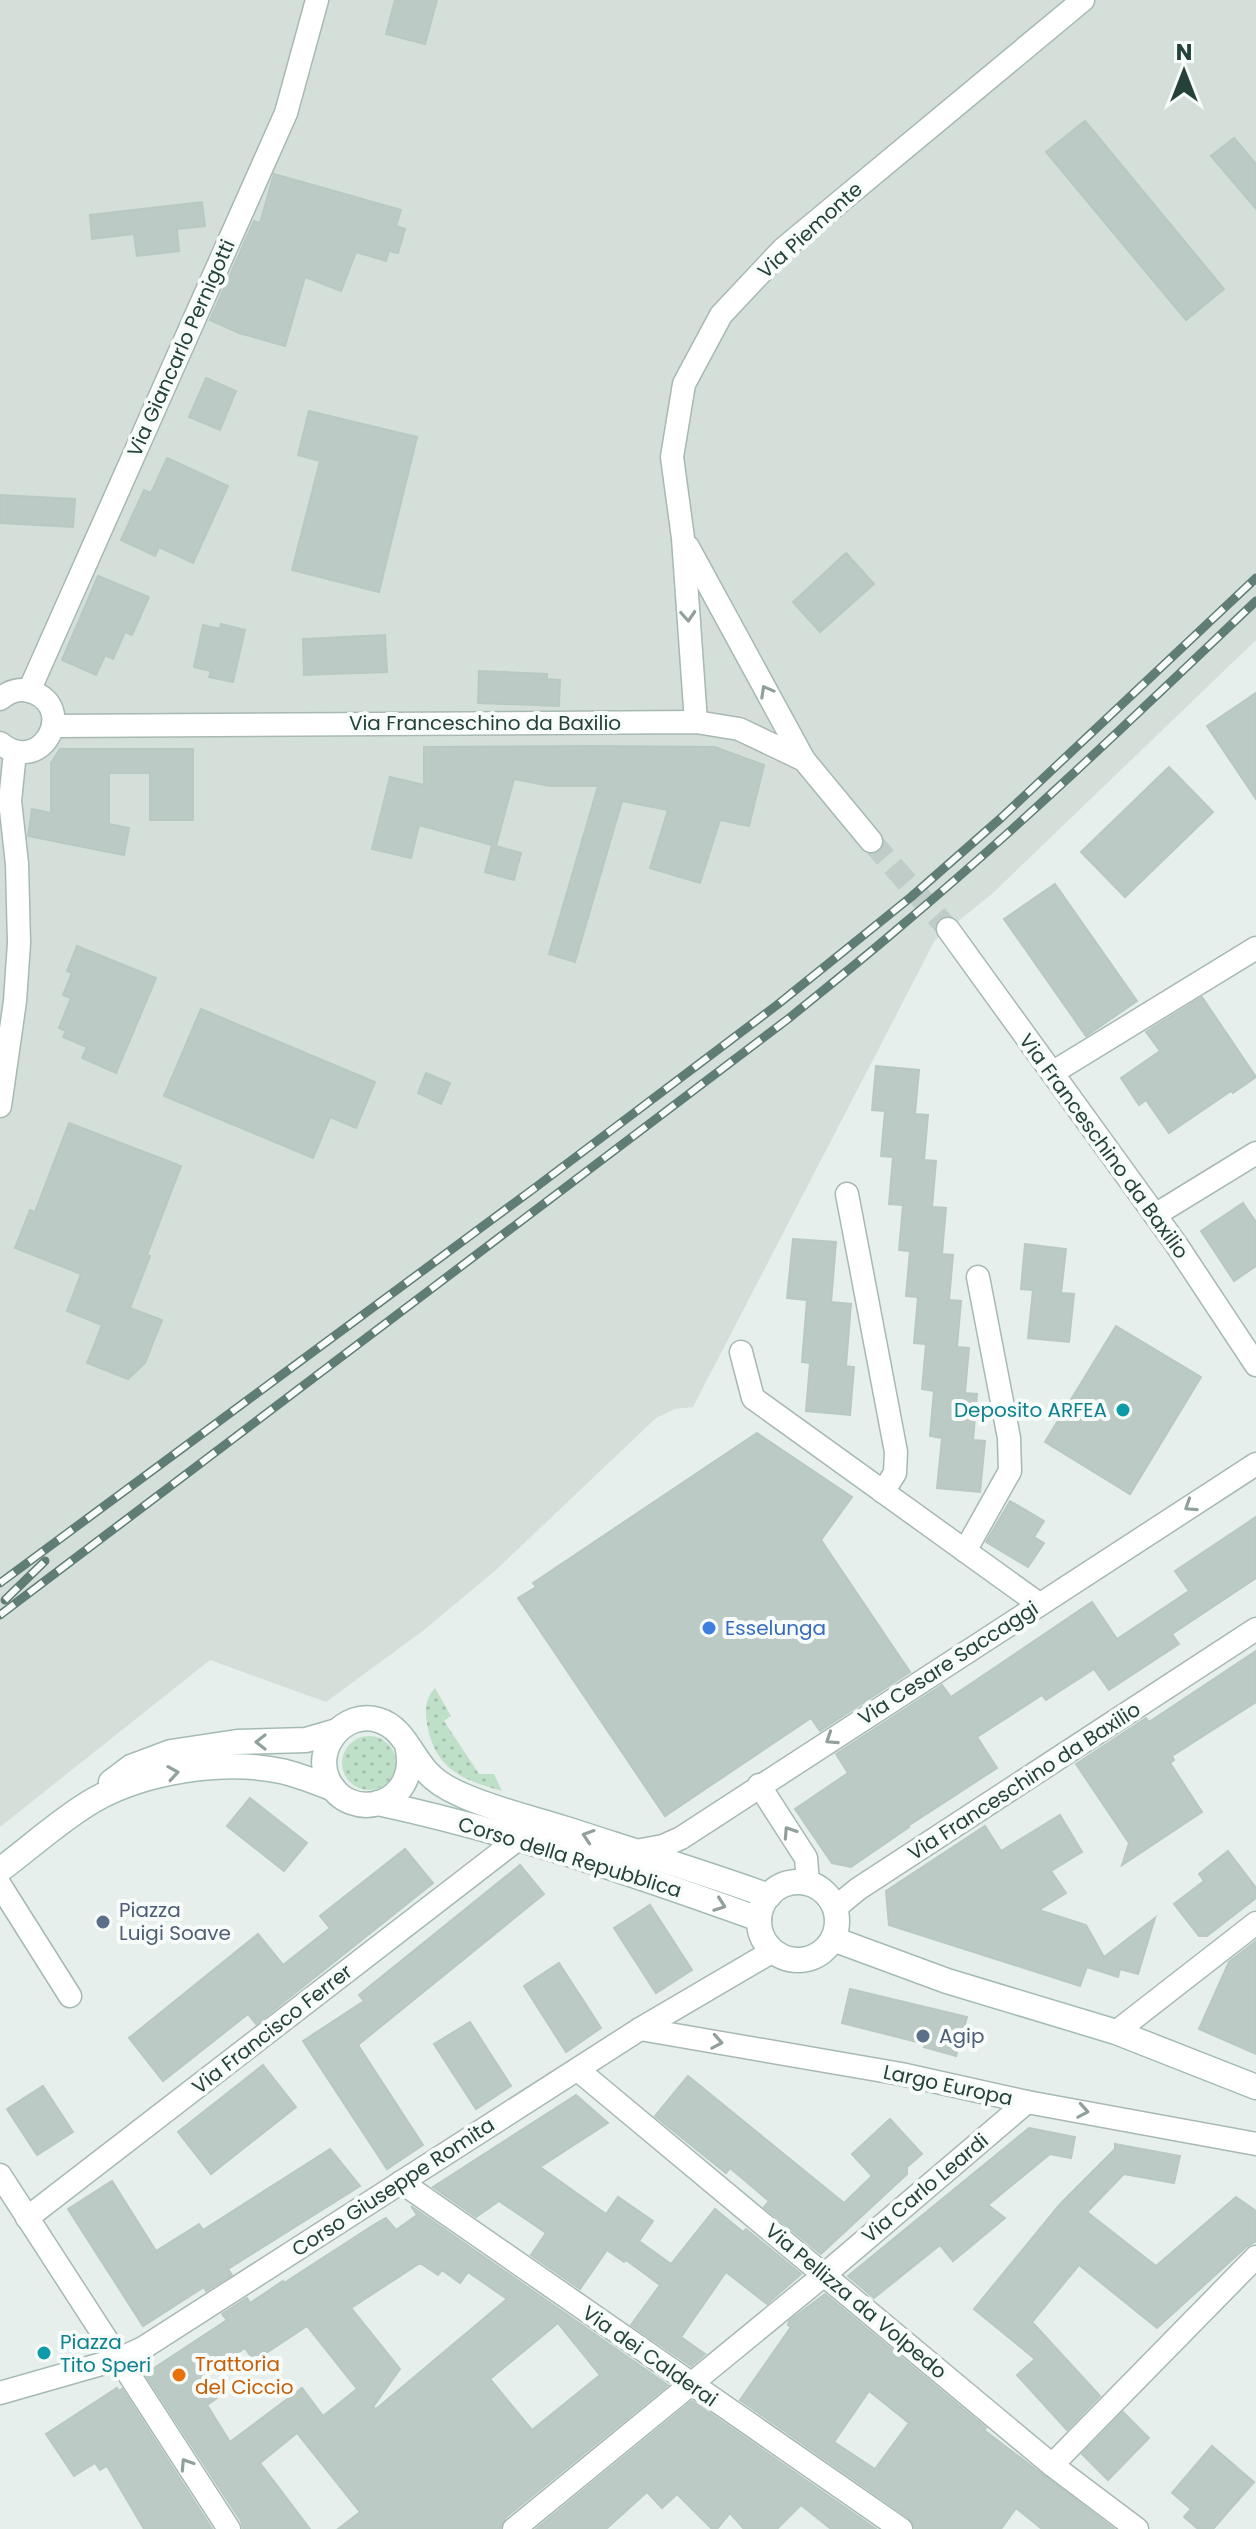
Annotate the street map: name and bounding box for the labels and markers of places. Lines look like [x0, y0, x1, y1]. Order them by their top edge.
place label: Deposito ARFEA [954, 1396, 1107, 1424]
marker: Deposito ARFEA [1114, 1401, 1132, 1419]
place label: Esselunga [725, 1614, 826, 1642]
marker: Esselunga [700, 1619, 718, 1637]
place label: Piazza Luigi Soave [119, 1896, 231, 1947]
marker: Piazza Luigi Soave [94, 1913, 112, 1931]
place label: Agip [939, 2022, 984, 2050]
marker: Agip [914, 2027, 932, 2045]
place label: Piazza Tito Speri [60, 2328, 151, 2379]
marker: Piazza Tito Speri [35, 2344, 53, 2362]
place label: Trattoria del Ciccio [195, 2350, 294, 2401]
marker: Trattoria del Ciccio [170, 2366, 188, 2384]

